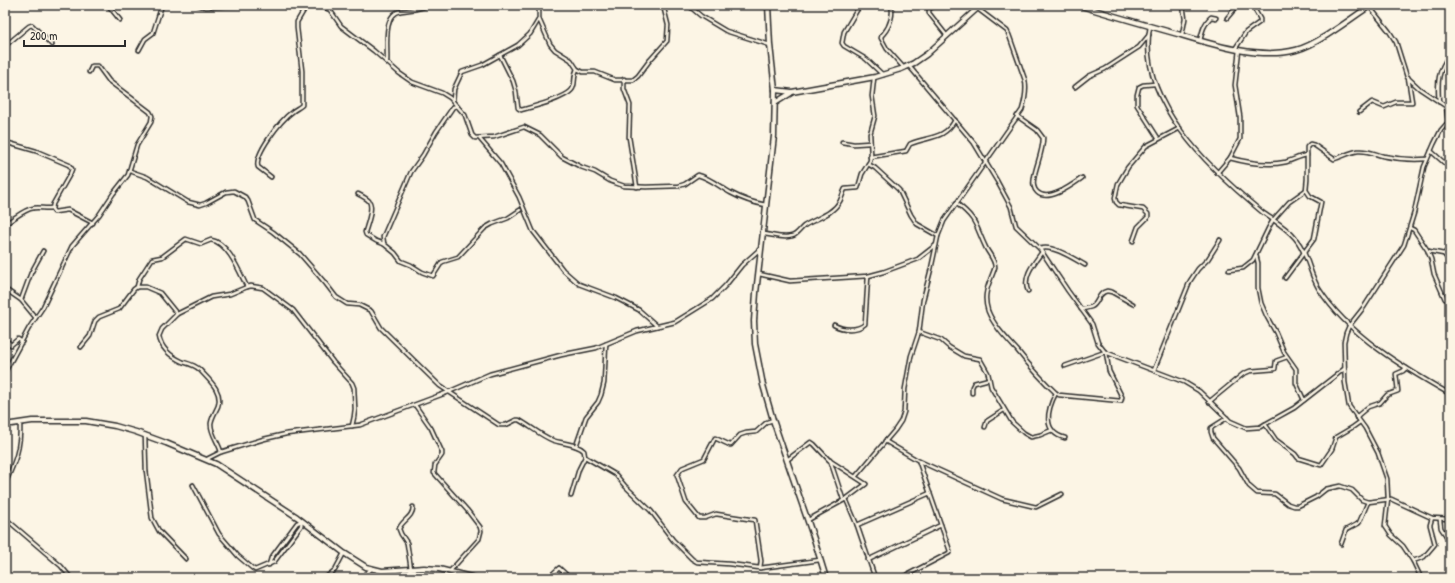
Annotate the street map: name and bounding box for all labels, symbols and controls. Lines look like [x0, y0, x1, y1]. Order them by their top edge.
scale bar [24, 22, 125, 48]
text: 200 m [30, 27, 57, 44]

